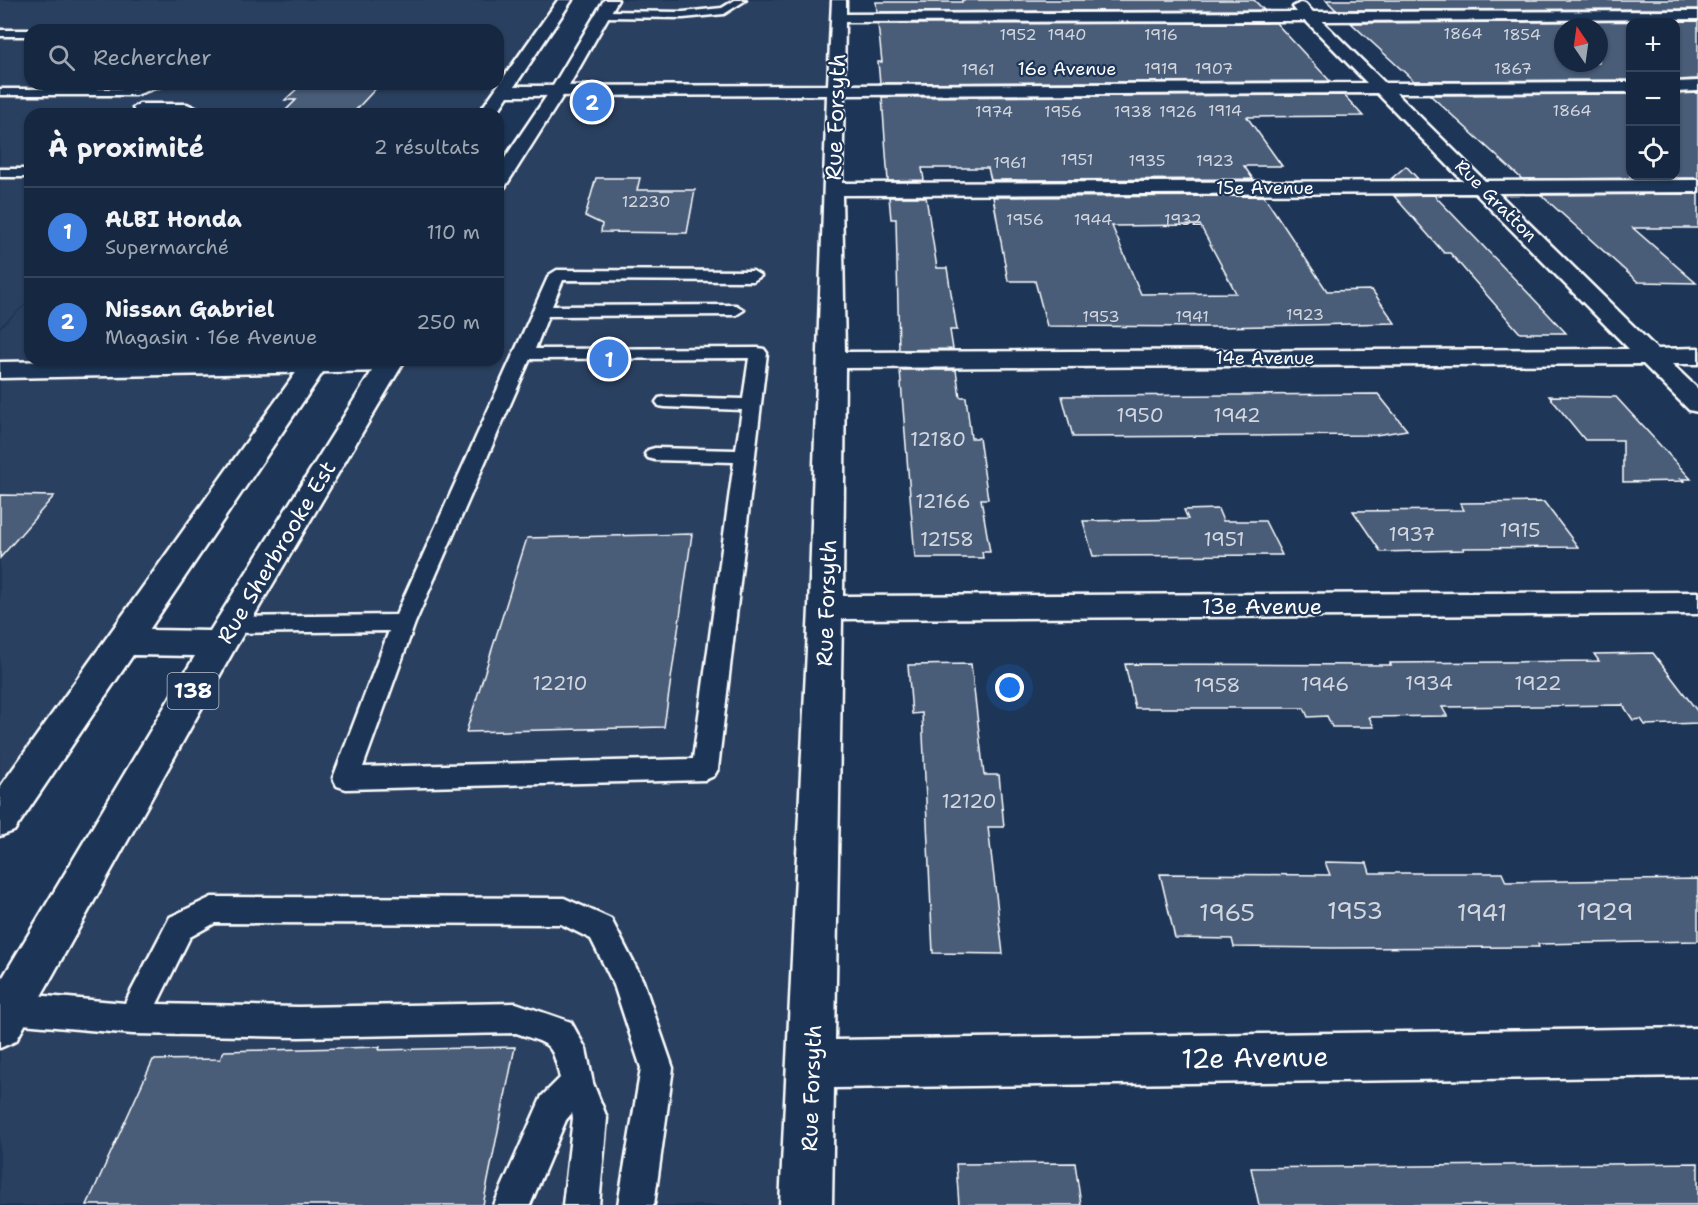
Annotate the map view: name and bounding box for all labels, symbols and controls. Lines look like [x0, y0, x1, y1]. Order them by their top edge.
north arrow [1554, 18, 1608, 72]
map controls [1626, 18, 1680, 180]
button: + [1626, 18, 1680, 72]
house number: 1864 [1443, 23, 1483, 44]
search box [24, 24, 504, 90]
house number: 1952 [999, 24, 1037, 45]
house number: 1940 [1048, 24, 1086, 45]
house number: 1916 [1144, 24, 1178, 45]
house number: 1854 [1503, 24, 1541, 45]
icon: search [45, 41, 78, 74]
text: Rechercher [93, 43, 212, 72]
street label: Rue Forsyth [819, 53, 852, 181]
street label: 16e Avenue [1017, 57, 1117, 81]
house number: 1919 [1144, 58, 1178, 79]
house number: 1907 [1195, 58, 1233, 79]
house number: 1867 [1494, 58, 1532, 79]
house number: 1961 [961, 59, 995, 80]
button: − [1626, 72, 1680, 126]
pin: 2 [572, 80, 612, 124]
house number: 1914 [1208, 100, 1242, 121]
house number: 1864 [1552, 100, 1592, 121]
house number: 1974 [975, 101, 1013, 122]
house number: 1956 [1044, 101, 1082, 122]
house number: 1938 [1114, 101, 1152, 122]
house number: 1926 [1159, 101, 1197, 122]
button: locate [1626, 126, 1680, 180]
text: À proximité [48, 130, 204, 165]
text: 2 résultats [374, 134, 480, 160]
house number: 1951 [1061, 149, 1093, 170]
house number: 1935 [1129, 150, 1166, 171]
house number: 1923 [1196, 150, 1234, 171]
house number: 1961 [993, 152, 1027, 173]
street label: Rue Gratton [1450, 155, 1542, 247]
street label: 15e Avenue [1216, 176, 1314, 200]
house number: 12230 [622, 191, 670, 212]
text: ALBI Honda [105, 205, 242, 234]
house number: 1956 [1006, 209, 1044, 230]
house number: 1944 [1074, 209, 1112, 230]
house number: 1932 [1164, 209, 1202, 230]
text: 1 [63, 219, 72, 245]
text: 110 m [426, 219, 480, 245]
text: Supermarché [105, 234, 229, 260]
text: Nissan Gabriel [105, 295, 274, 324]
house number: 1923 [1286, 304, 1324, 325]
house number: 1953 [1082, 306, 1120, 327]
house number: 1941 [1175, 306, 1209, 327]
text: 2 [61, 309, 75, 335]
text: 250 m [416, 309, 480, 335]
text: Magasin · 16e Avenue [105, 324, 317, 350]
pin: 1 [590, 336, 628, 382]
street label: 14e Avenue [1215, 346, 1315, 370]
house number: 1950 [1116, 402, 1164, 428]
house number: 1942 [1213, 402, 1261, 428]
house number: 12180 [910, 426, 966, 452]
street label: Rue Sherbrooke Est [210, 455, 343, 649]
house number: 12166 [915, 488, 971, 514]
house number: 1915 [1499, 517, 1541, 543]
house number: 1937 [1389, 521, 1435, 547]
house number: 12158 [920, 526, 974, 552]
house number: 1951 [1203, 526, 1245, 552]
street label: Rue Forsyth [810, 539, 843, 667]
street label: 13e Avenue [1202, 592, 1322, 621]
house number: 12210 [532, 670, 588, 696]
house number: 1934 [1405, 670, 1453, 696]
house number: 1922 [1514, 670, 1562, 696]
house number: 1946 [1301, 671, 1349, 697]
house number: 1958 [1193, 672, 1241, 698]
road number: 138 [168, 673, 218, 709]
your location [995, 673, 1024, 702]
house number: 12120 [941, 788, 997, 814]
house number: 1953 [1327, 895, 1383, 927]
house number: 1929 [1577, 896, 1634, 928]
house number: 1965 [1199, 897, 1255, 929]
house number: 1941 [1457, 897, 1507, 929]
street label: Rue Forsyth [795, 1024, 828, 1152]
street label: 12e Avenue [1181, 1038, 1329, 1077]

